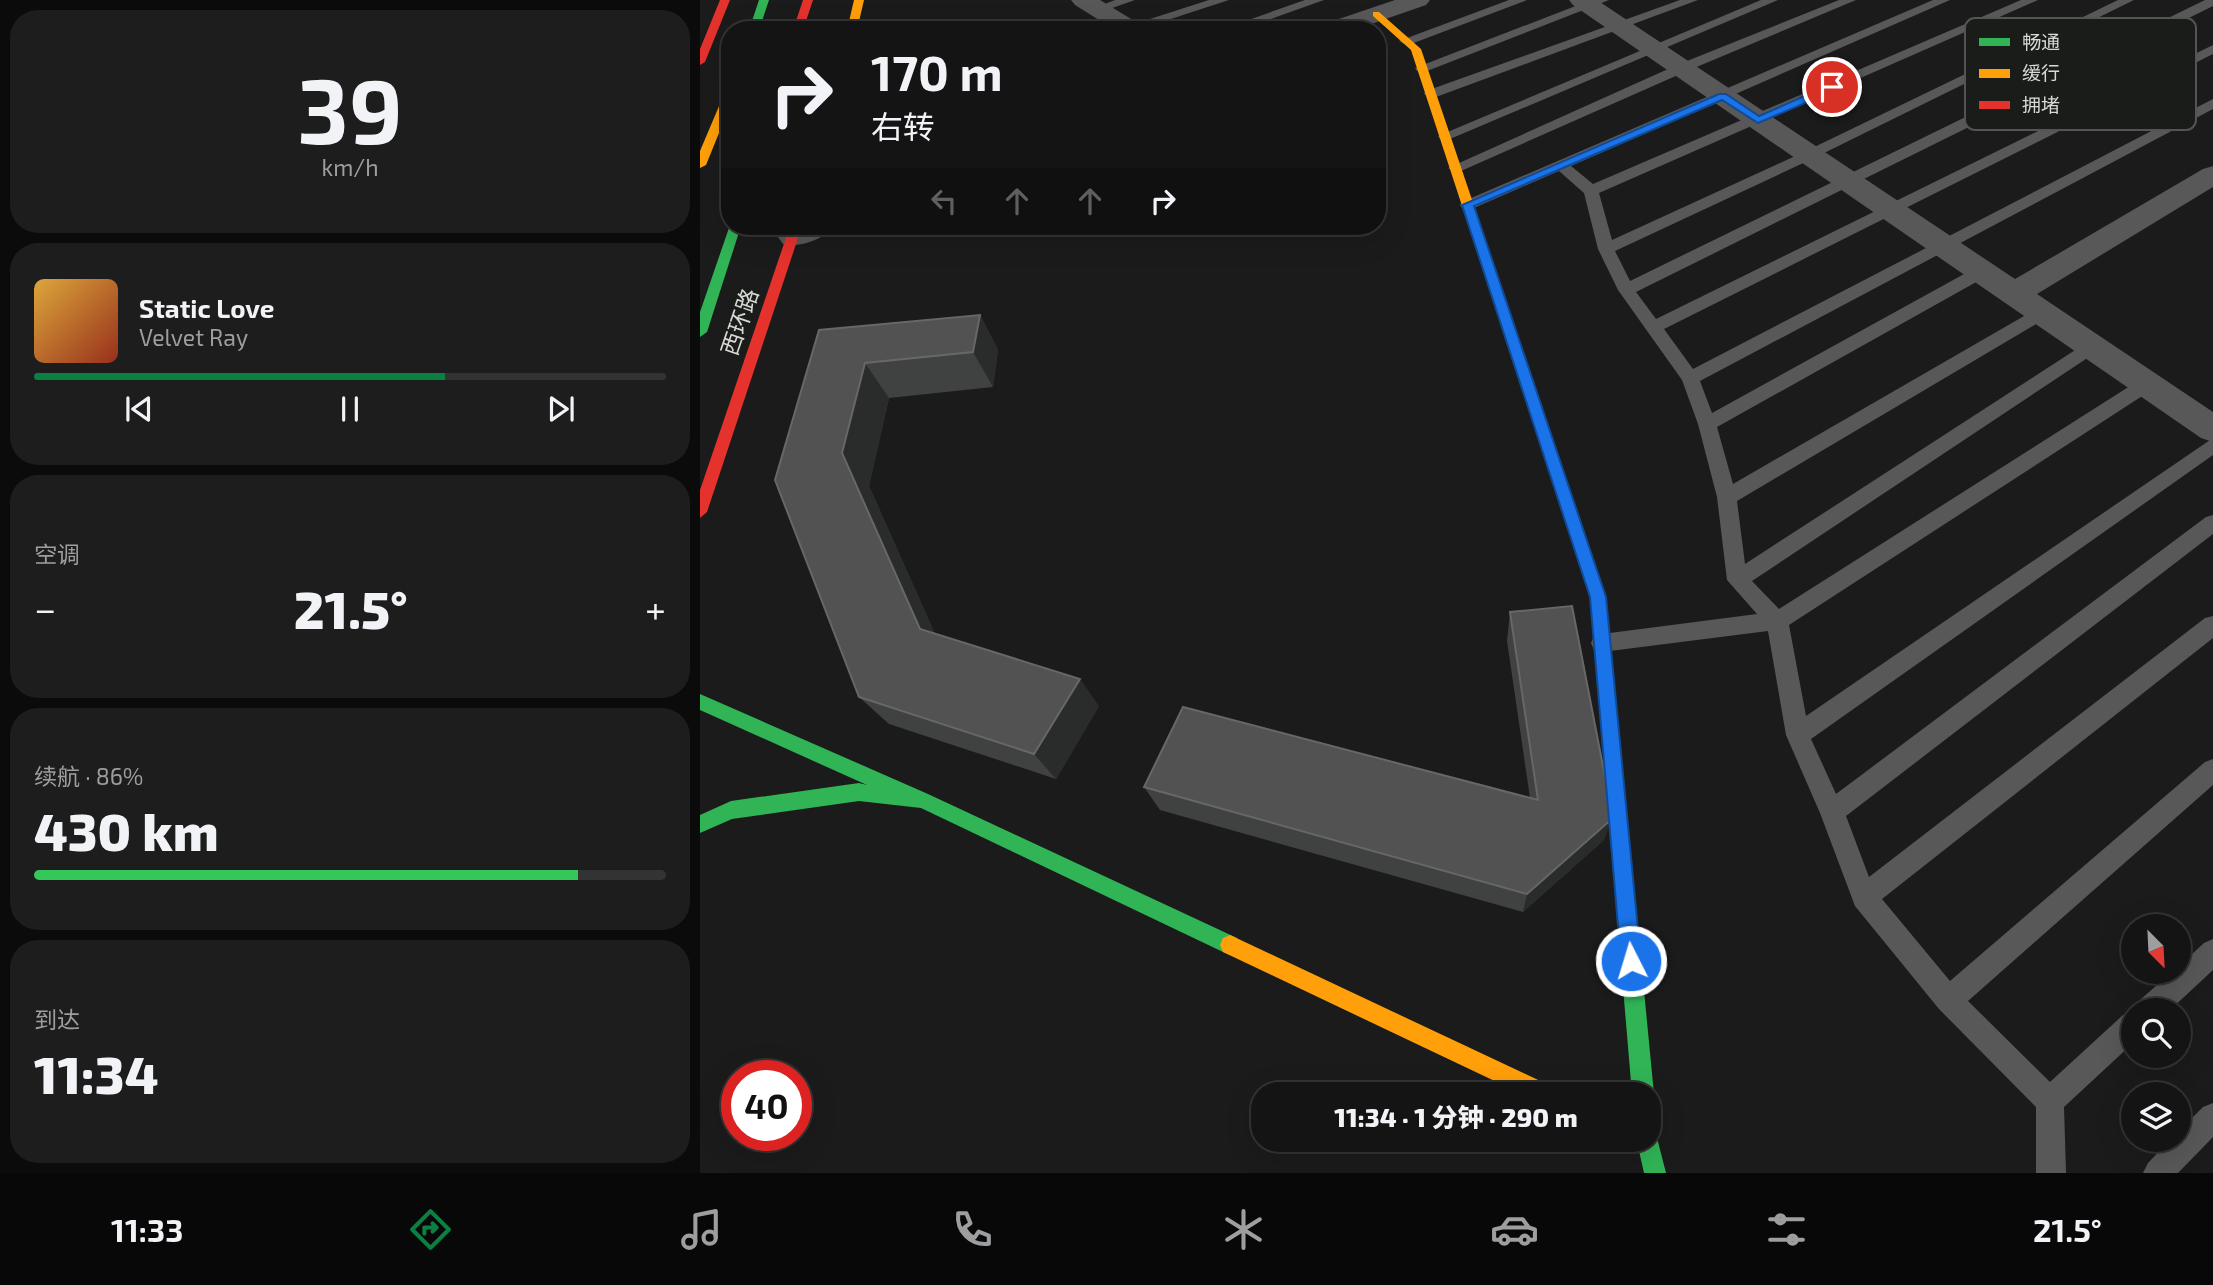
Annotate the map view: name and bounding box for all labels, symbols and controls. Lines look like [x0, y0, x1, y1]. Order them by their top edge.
legend [1965, 18, 2196, 130]
text: 畅通 [2022, 30, 2060, 53]
text: 170 m [871, 42, 1003, 101]
icon: right [756, 49, 847, 140]
text: 39 [297, 53, 403, 162]
pin [1802, 57, 1862, 117]
text: 缓行 [2022, 61, 2060, 84]
icon: arrive [1813, 68, 1851, 106]
text: 拥堵 [2022, 93, 2060, 116]
text: 右转 [871, 107, 935, 145]
text: km/h [321, 153, 379, 181]
icon: left [925, 182, 963, 220]
icon: ahead [998, 182, 1036, 220]
icon: ahead [1071, 182, 1109, 220]
icon: right [1144, 182, 1182, 220]
street label: 西环路 [715, 284, 764, 359]
text: Static Love [139, 292, 275, 323]
text: Velvet Ray [139, 323, 248, 351]
icon: previous [120, 390, 158, 428]
icon: pause [331, 390, 369, 428]
icon: next [542, 390, 580, 428]
text: 空调 [34, 540, 80, 568]
text: 21.5° [294, 577, 408, 639]
text: − [34, 585, 56, 631]
text: + [645, 585, 666, 631]
text: 续航 · 86% [34, 762, 143, 790]
text: 430 km [34, 799, 219, 861]
north arrow [2121, 914, 2191, 984]
map controls [2121, 914, 2191, 1152]
position arrow [1594, 924, 1668, 998]
button: search [2121, 998, 2191, 1068]
text: 到达 [34, 1005, 80, 1033]
text: 11:34 [34, 1042, 158, 1104]
speed limit sign: 40 [721, 1060, 812, 1151]
button: layers [2121, 1082, 2191, 1152]
text: 11:34 · 1 分钟 · 290 m [1334, 1101, 1578, 1132]
icon: directions [406, 1205, 455, 1254]
icon: music [677, 1205, 726, 1254]
icon: phone [948, 1205, 997, 1254]
icon: climate [1219, 1205, 1268, 1254]
icon: car [1490, 1205, 1539, 1254]
icon: filters [1762, 1205, 1811, 1254]
text: 11:33 [111, 1210, 183, 1248]
text: 21.5° [2033, 1210, 2102, 1248]

